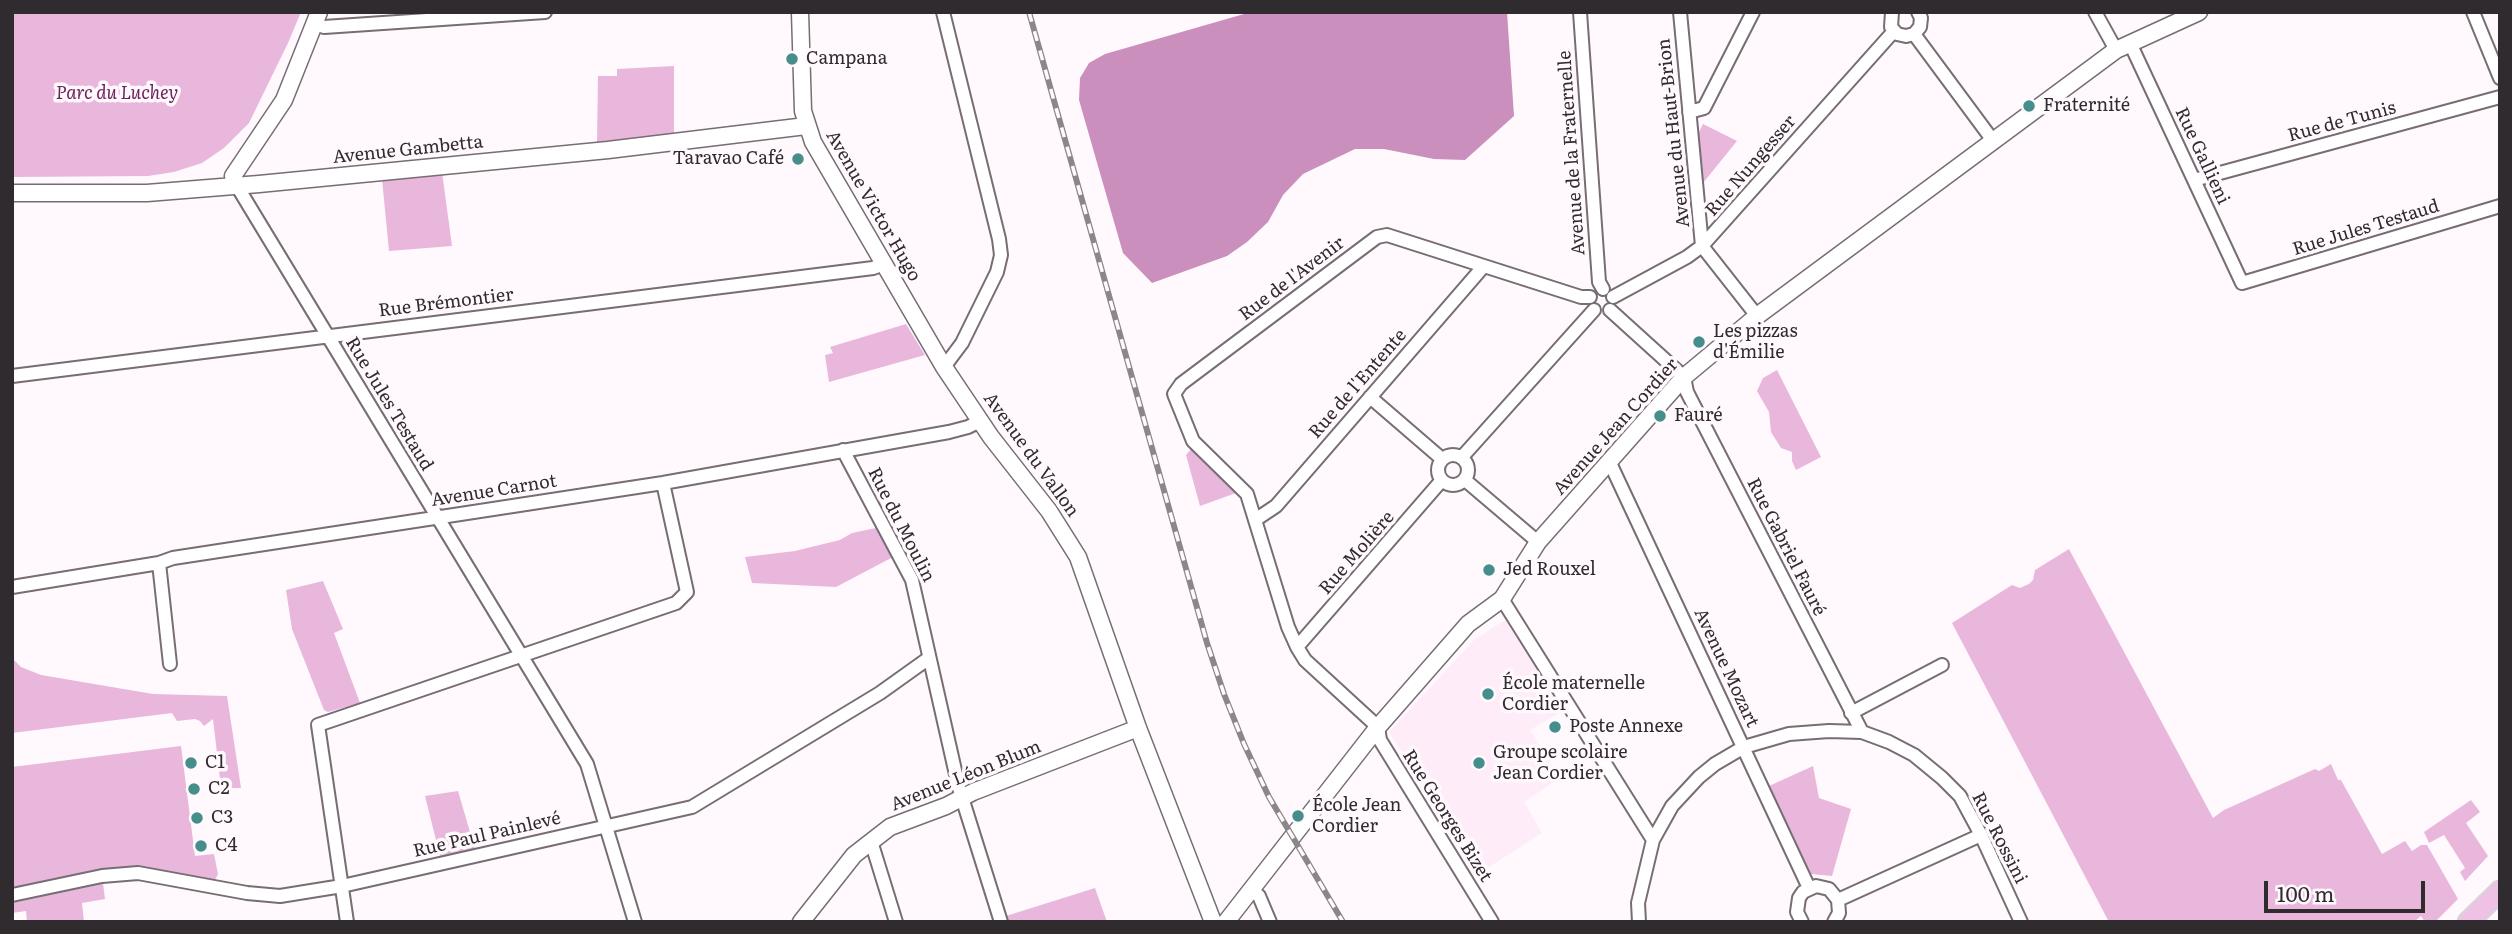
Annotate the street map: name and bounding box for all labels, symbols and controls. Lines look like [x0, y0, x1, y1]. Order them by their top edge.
street label: Avenue du Haut-Brion [1653, 37, 1695, 229]
place label: Campana [806, 48, 887, 70]
street label: Avenue de la Fraternelle [1554, 50, 1590, 256]
marker: Campana [784, 51, 800, 67]
park label: Parc du Luchey [56, 83, 178, 105]
place label: Fraternité [2043, 95, 2130, 117]
street label: Rue de Tunis [2286, 97, 2398, 147]
marker: Fraternité [2021, 98, 2037, 114]
street label: Rue Gallieni [2170, 104, 2234, 208]
street label: Rue Nungesser [1701, 111, 1801, 221]
street label: Avenue Victor Hugo [821, 127, 925, 285]
street label: Avenue Gambetta [332, 131, 484, 169]
place label: Taravao Café [673, 148, 784, 170]
marker: Taravao Café [790, 151, 806, 167]
street label: Rue Jules Testaud [2290, 195, 2442, 261]
street label: Rue de l'Avenir [1235, 232, 1349, 326]
street label: Rue Brémontier [377, 284, 515, 322]
place label: Les pizzas d'Émilie [1713, 321, 1798, 364]
street label: Rue de l'Entente [1305, 325, 1411, 443]
street label: Rue Jules Testaud [341, 333, 437, 475]
marker: Les pizzas d'Émilie [1691, 334, 1707, 350]
street label: Avenue Jean Cordier [1549, 354, 1683, 500]
street label: Avenue du Vallon [979, 389, 1083, 521]
place label: Fauré [1674, 405, 1723, 427]
marker: Fauré [1652, 408, 1668, 424]
street label: Rue du Moulin [863, 464, 939, 586]
street label: Avenue Carnot [430, 470, 558, 512]
street label: Rue Gabriel Fauré [1742, 474, 1830, 620]
street label: Rue Molière [1315, 507, 1399, 599]
place label: Jed Rouxel [1503, 559, 1596, 581]
marker: Jed Rouxel [1481, 562, 1497, 578]
street label: Avenue Mozart [1689, 605, 1763, 731]
place label: École maternelle Cordier [1502, 673, 1645, 716]
marker: École maternelle Cordier [1480, 686, 1496, 702]
place label: Poste Annexe [1569, 716, 1683, 738]
marker: Poste Annexe [1547, 719, 1563, 735]
street label: Avenue Léon Blum [888, 736, 1044, 816]
place label: Groupe scolaire Jean Cordier [1493, 742, 1627, 784]
street label: Rue Georges Bizet [1398, 746, 1496, 886]
place label: C1 [205, 752, 225, 774]
marker: C1 [183, 755, 199, 771]
marker: Groupe scolaire Jean Cordier [1471, 755, 1487, 771]
place label: C2 [208, 778, 230, 800]
marker: C2 [186, 781, 202, 797]
street label: Rue Rossini [1967, 789, 2031, 887]
place label: École Jean Cordier [1312, 795, 1402, 838]
place label: C3 [211, 807, 233, 829]
street label: Rue Paul Painlevé [411, 808, 563, 862]
marker: École Jean Cordier [1290, 808, 1306, 824]
marker: C3 [189, 810, 205, 826]
place label: C4 [215, 835, 237, 857]
marker: C4 [193, 838, 209, 854]
scale bar [2267, 867, 2428, 911]
text: 100 m [2277, 877, 2334, 908]

